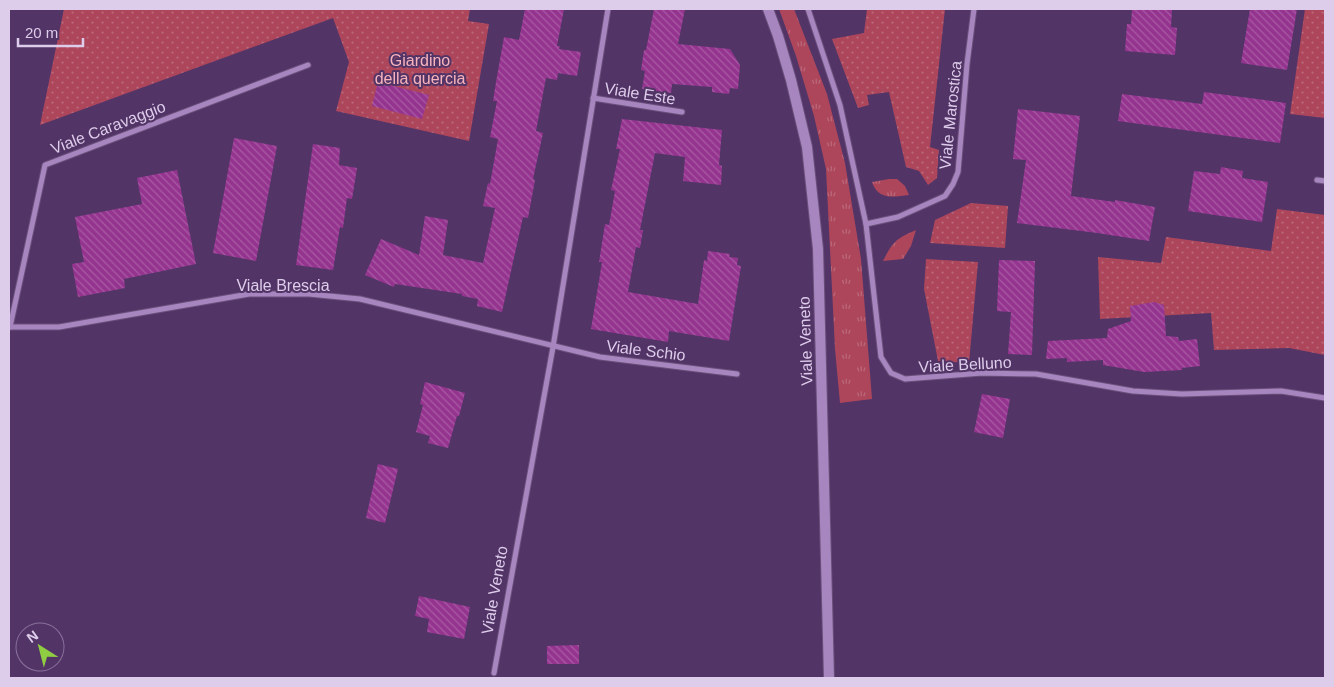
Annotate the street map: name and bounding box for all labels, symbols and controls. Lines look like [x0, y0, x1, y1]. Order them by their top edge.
scale bar [18, 15, 82, 47]
text: 20 m [25, 24, 58, 41]
park label: Giardino della quercia [375, 52, 465, 87]
street label: Viale Marostica [936, 60, 965, 170]
street label: Viale Este [603, 79, 677, 108]
street label: Viale Caravaggio [48, 98, 168, 157]
street label: Viale Brescia [236, 277, 330, 294]
street label: Viale Veneto [795, 296, 816, 386]
street label: Viale Schio [605, 337, 687, 364]
street label: Viale Belluno [918, 354, 1012, 375]
street label: Viale Veneto [478, 544, 511, 636]
north arrow [15, 622, 65, 672]
text: N [24, 627, 41, 646]

